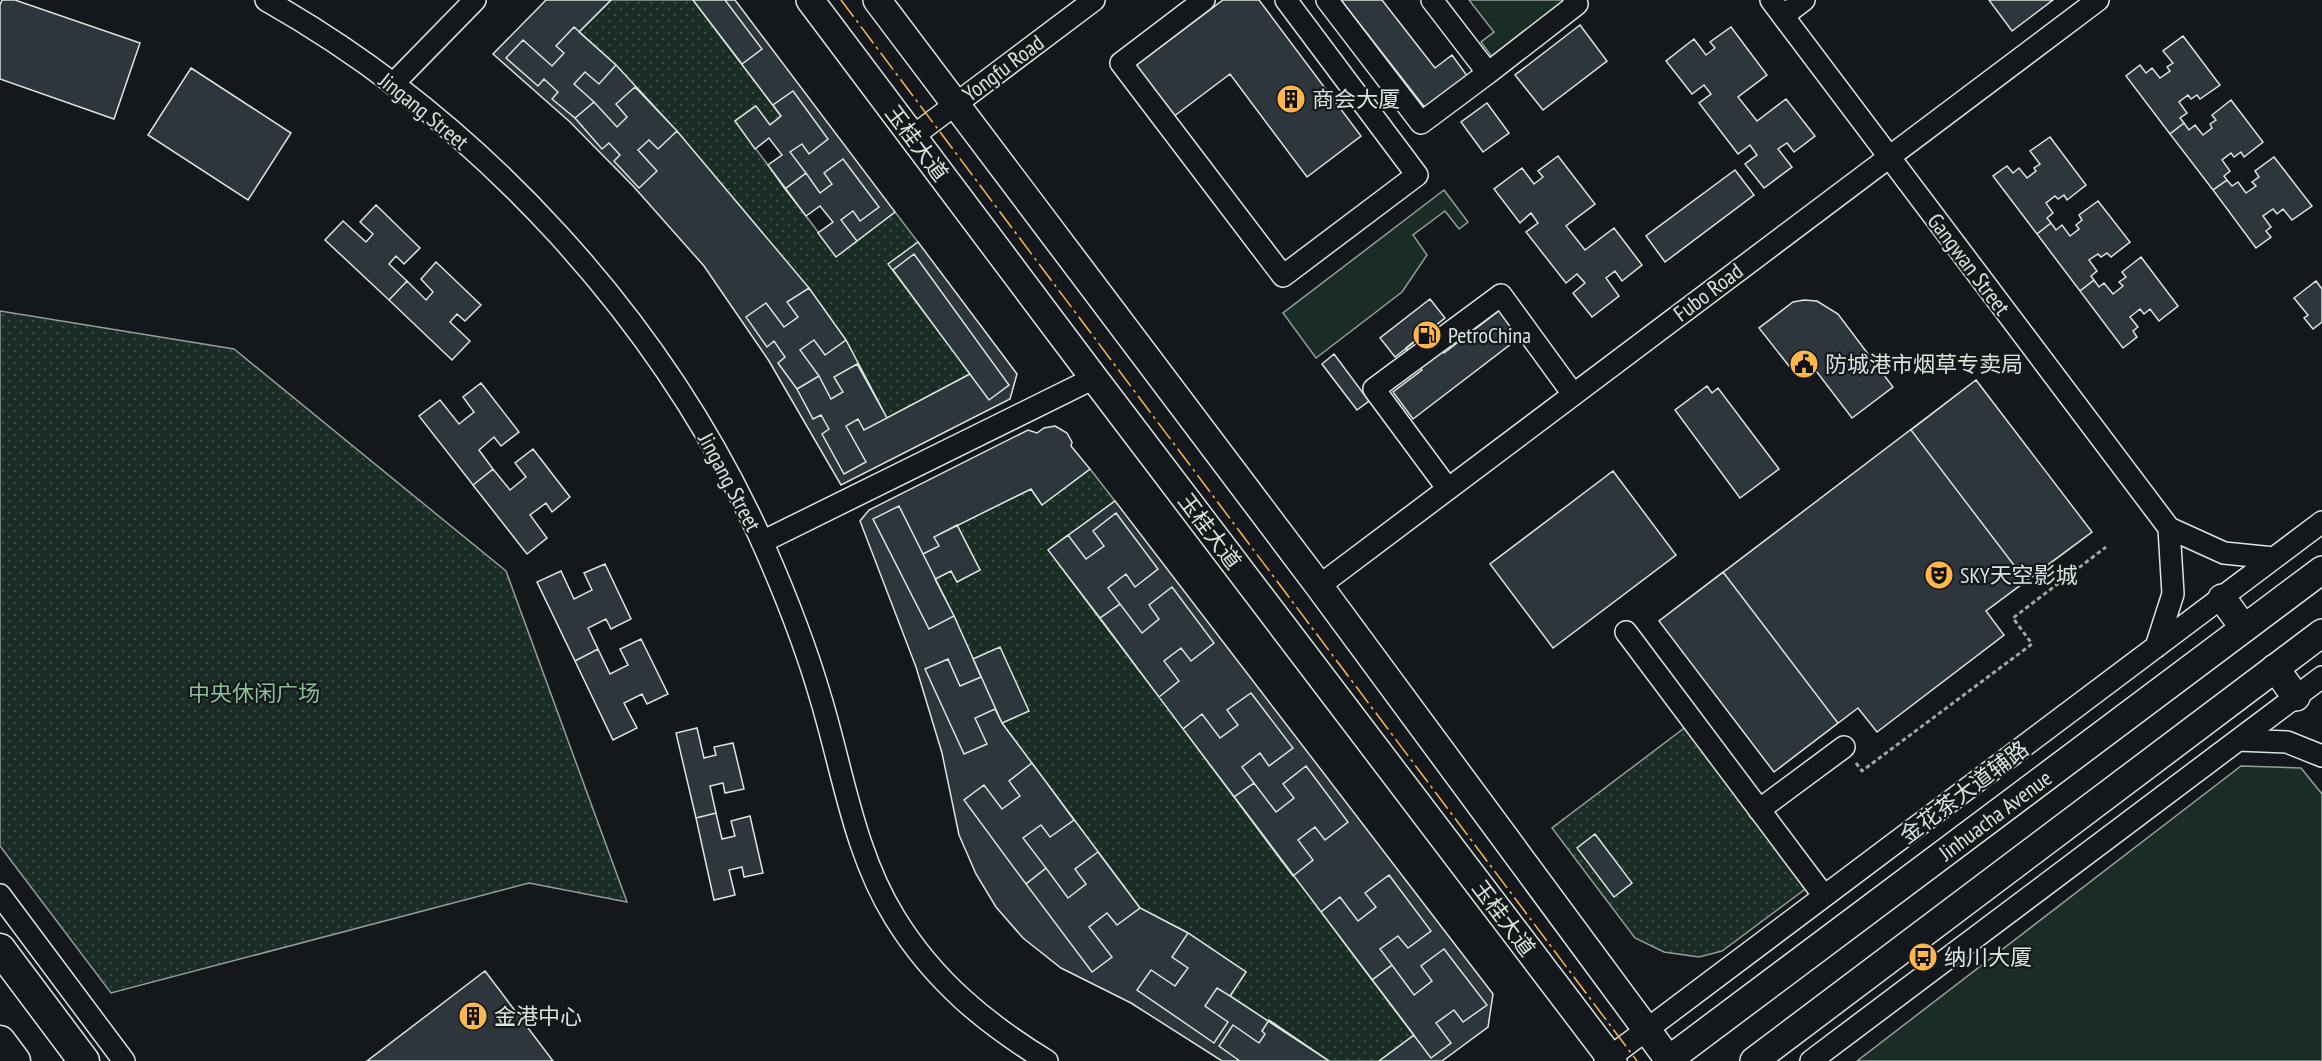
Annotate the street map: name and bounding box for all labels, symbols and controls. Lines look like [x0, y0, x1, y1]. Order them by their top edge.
street label: Yongfu Road [957, 28, 1049, 108]
street label: Jingang Street [373, 66, 475, 156]
building icon: 商会大厦 [1275, 83, 1307, 115]
place label: 商会大厦 [1312, 85, 1400, 113]
street label: 玉桂大道 [879, 99, 955, 187]
street label: Gangwan Street [1922, 207, 2016, 321]
street label: Fubo Road [1668, 257, 1748, 327]
fuel station icon: PetroChina [1411, 319, 1443, 351]
place label: PetroChina [1448, 321, 1531, 349]
public building icon: 防城港市烟草专卖局 [1788, 348, 1820, 380]
place label: 防城港市烟草专卖局 [1825, 350, 2023, 378]
street label: Jingang Street [692, 427, 768, 536]
street label: 玉桂大道 [1172, 487, 1248, 575]
theatre icon: SKY天空影城 [1923, 559, 1955, 591]
place label: SKY天空影城 [1960, 561, 2078, 589]
park label: 中央休闲广场 [188, 679, 320, 707]
street label: 金花茶大道辅路 [1894, 734, 2034, 850]
street label: Jinhuacha Avenue [1932, 764, 2057, 867]
street label: 玉桂大道 [1466, 874, 1542, 962]
bus stop icon: 纳川大厦 [1907, 941, 1939, 973]
place label: 纳川大厦 [1944, 943, 2032, 971]
building icon: 金港中心 [457, 1000, 489, 1032]
place label: 金港中心 [494, 1002, 582, 1030]

